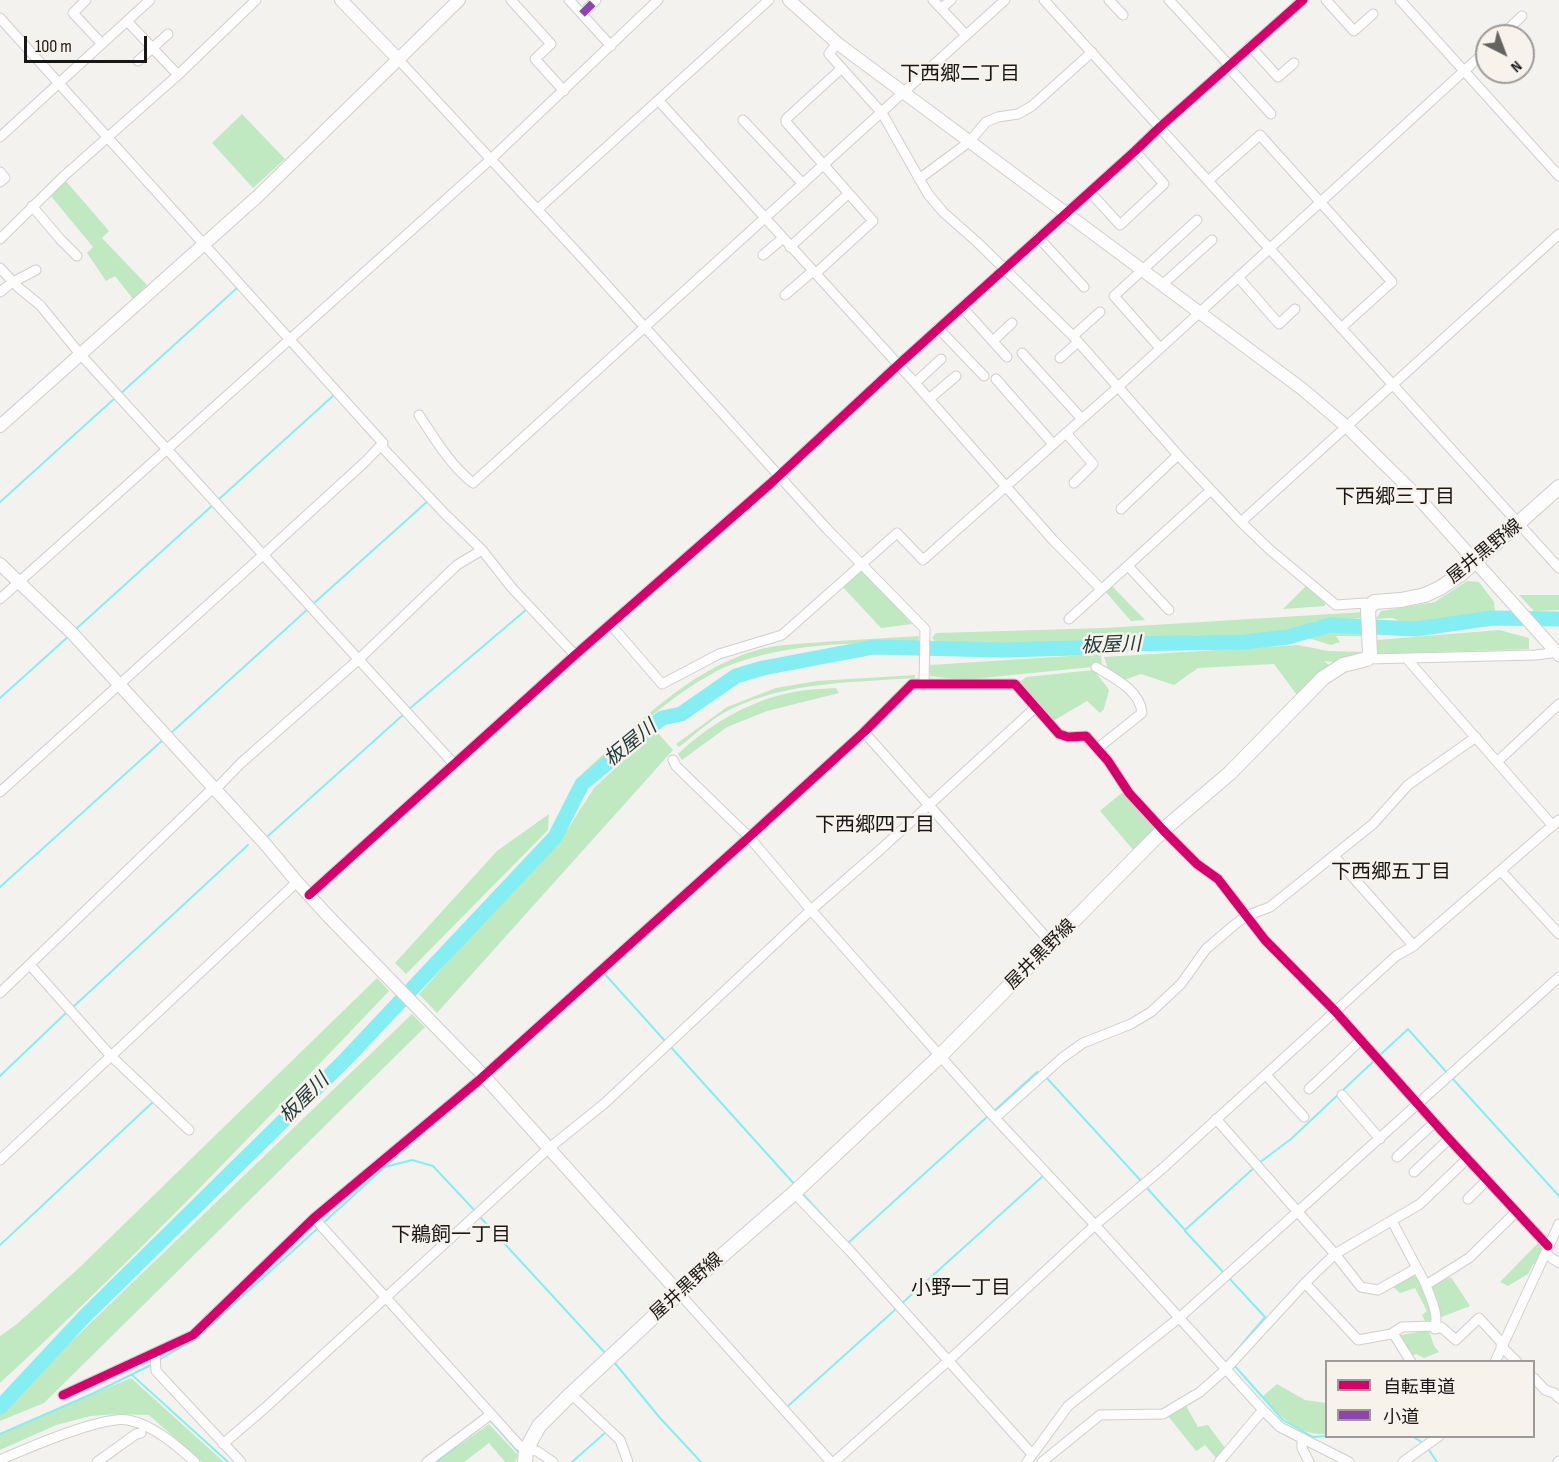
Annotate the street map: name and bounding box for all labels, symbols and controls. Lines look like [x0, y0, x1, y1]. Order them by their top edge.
scale bar [27, 24, 150, 62]
north arrow [1475, 24, 1535, 84]
text: 100 m [35, 36, 72, 57]
text: N [1507, 56, 1526, 76]
district label: 下西郷二丁目 [900, 63, 1020, 87]
district label: 下西郷三丁目 [1335, 486, 1455, 510]
street label: 屋井黒野線 [1443, 515, 1527, 589]
water label: 板屋川 [1081, 633, 1141, 659]
water label: 板屋川 [600, 716, 662, 772]
district label: 下西郷四丁目 [815, 814, 935, 838]
district label: 下西郷五丁目 [1331, 861, 1451, 885]
street label: 屋井黒野線 [1002, 916, 1080, 994]
water label: 板屋川 [275, 1069, 335, 1129]
district label: 下鵜飼一丁目 [391, 1224, 511, 1248]
street label: 屋井黒野線 [646, 1249, 728, 1325]
district label: 小野一丁目 [911, 1277, 1011, 1301]
legend [1325, 1360, 1535, 1438]
text: 自転車道 [1383, 1377, 1455, 1398]
text: 小道 [1383, 1407, 1419, 1428]

